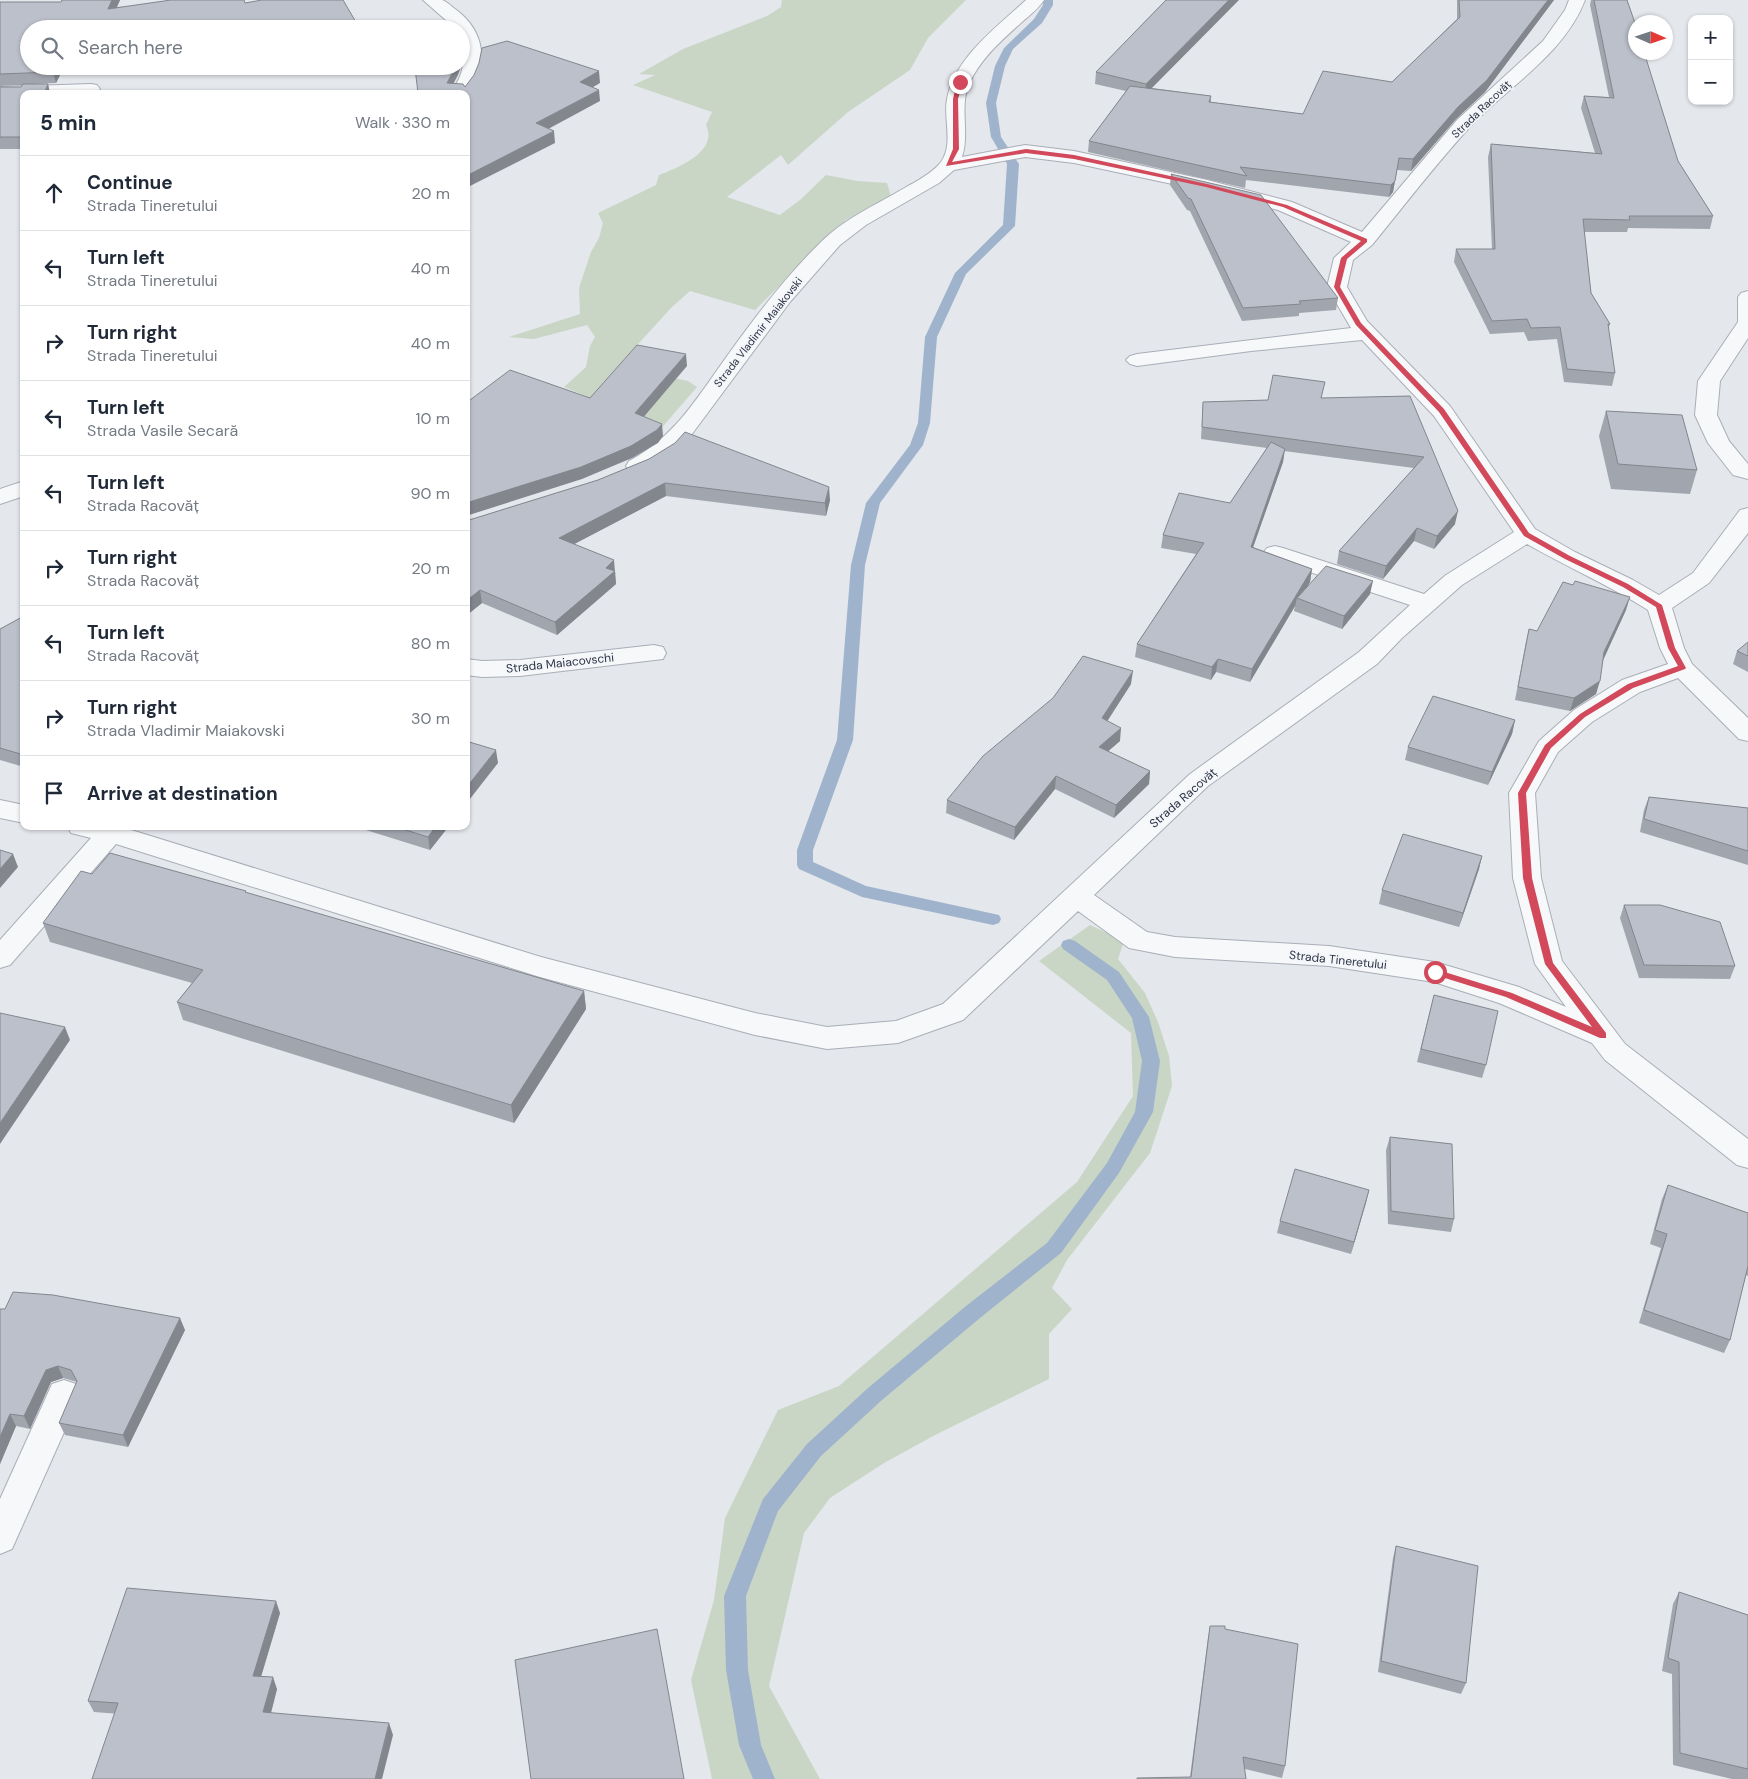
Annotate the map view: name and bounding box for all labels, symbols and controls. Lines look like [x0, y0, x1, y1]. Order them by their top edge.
north arrow [1628, 15, 1673, 60]
map controls [1688, 15, 1733, 105]
button: + [1688, 15, 1733, 60]
search box [20, 20, 470, 75]
icon: search [38, 34, 66, 62]
text: Search here [78, 35, 183, 60]
button: − [1688, 60, 1733, 105]
route end [949, 71, 972, 94]
street label: Strada Racovăț [1448, 77, 1514, 141]
text: 5 min [40, 109, 96, 137]
text: Walk · 330 m [355, 112, 450, 133]
text: Continue [87, 170, 173, 195]
icon: ahead [40, 179, 68, 207]
text: 20 m [411, 183, 450, 204]
text: Strada Tineretului [87, 195, 218, 216]
text: Turn left [87, 245, 165, 270]
icon: left [40, 254, 68, 282]
text: 40 m [411, 258, 450, 279]
text: Strada Tineretului [87, 270, 218, 291]
street label: Strada Vladimir Maiakovski [711, 274, 805, 390]
text: Turn right [87, 320, 177, 345]
icon: right [40, 329, 68, 357]
text: 40 m [411, 333, 450, 354]
text: Strada Tineretului [87, 345, 218, 366]
text: Turn left [87, 395, 165, 420]
icon: left [40, 404, 68, 432]
text: 10 m [416, 408, 450, 429]
text: Strada Vasile Secară [87, 420, 238, 441]
text: Turn left [87, 470, 165, 495]
icon: left [40, 479, 68, 507]
text: 90 m [410, 483, 450, 504]
text: Strada Racovăț [87, 495, 199, 516]
text: Turn right [87, 545, 177, 570]
icon: right [40, 554, 68, 582]
text: 20 m [411, 558, 450, 579]
text: Strada Racovăț [87, 570, 199, 591]
text: Turn left [87, 620, 165, 645]
icon: left [40, 629, 68, 657]
text: 80 m [411, 633, 450, 654]
text: Strada Racovăț [87, 645, 199, 666]
street label: Strada Maiacovschi [505, 649, 615, 677]
text: Turn right [87, 695, 177, 720]
icon: right [40, 704, 68, 732]
text: 30 m [411, 708, 450, 729]
text: Strada Vladimir Maiakovski [87, 720, 285, 741]
street label: Strada Racovăț [1146, 764, 1220, 832]
icon: arrive [40, 779, 68, 807]
text: Arrive at destination [87, 781, 278, 806]
street label: Strada Tineretului [1288, 947, 1388, 973]
route start [1424, 961, 1447, 984]

